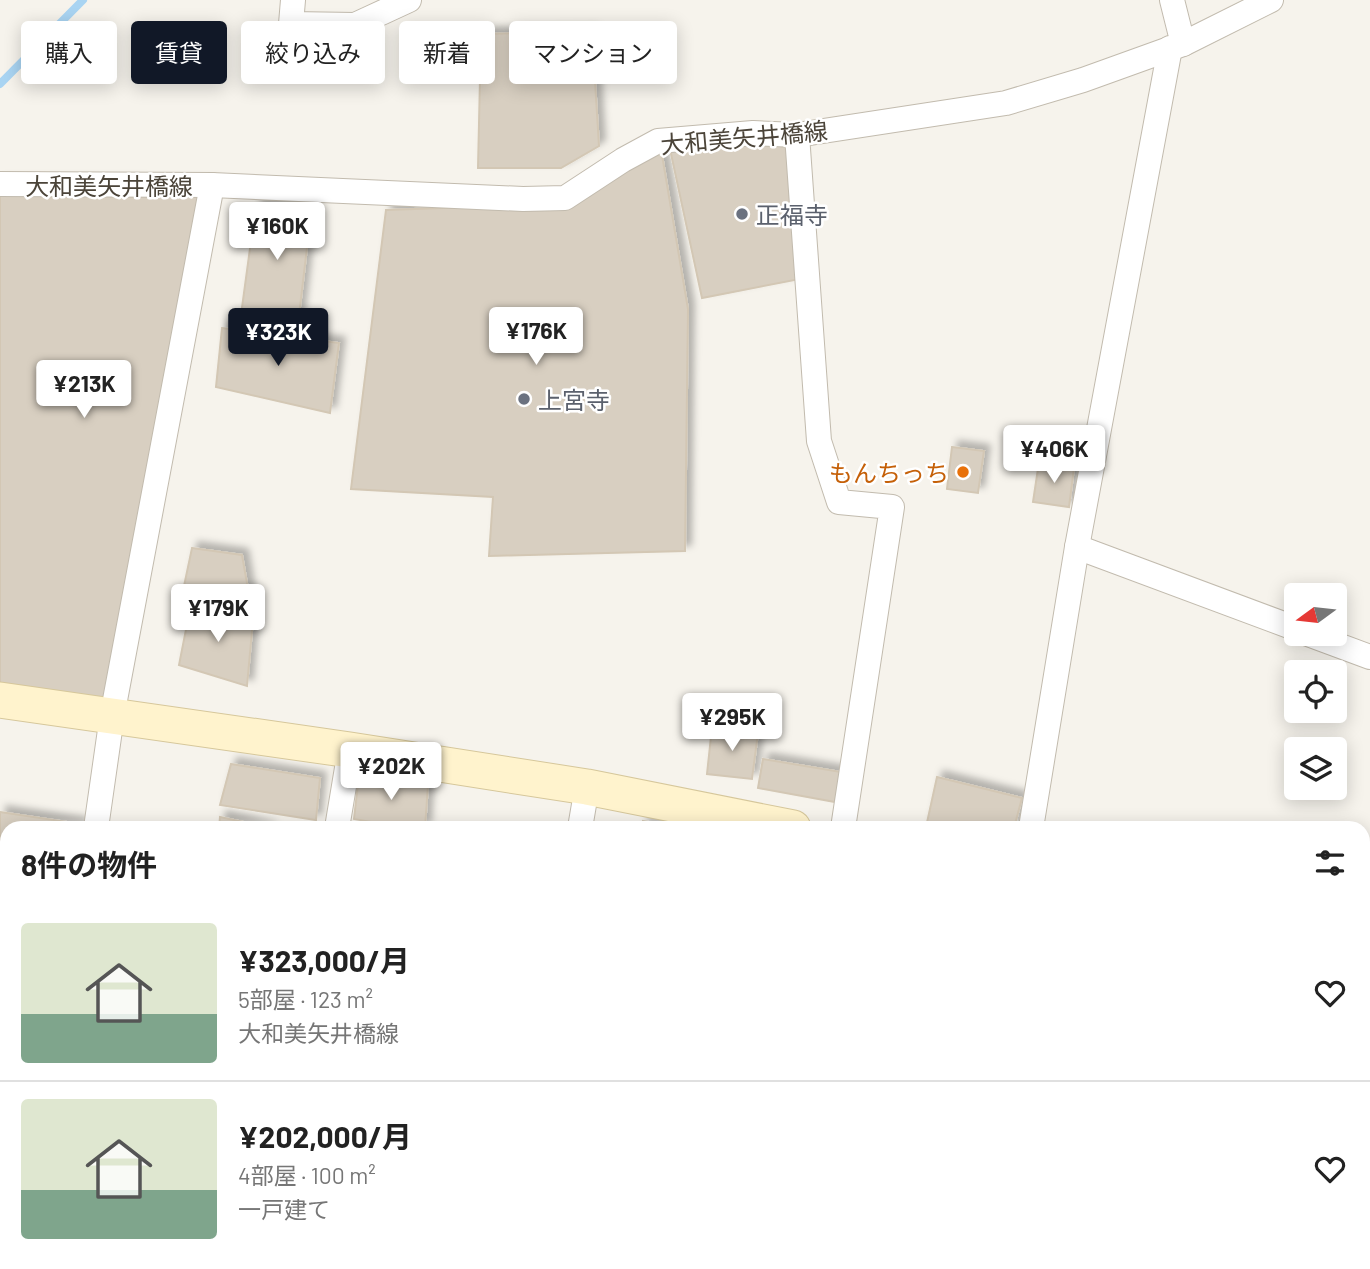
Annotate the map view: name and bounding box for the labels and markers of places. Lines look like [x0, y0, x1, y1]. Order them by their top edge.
place label: 正福寺 [756, 200, 828, 229]
pin: ¥160K [228, 202, 326, 262]
marker: 正福寺 [734, 206, 750, 222]
pin: ¥323K [229, 308, 327, 368]
pin: ¥176K [487, 308, 585, 367]
pin: ¥213K [35, 360, 133, 420]
place label: 上宮寺 [538, 385, 610, 414]
marker: 上宮寺 [516, 391, 532, 407]
pin: ¥406K [1005, 426, 1103, 485]
place label: もんちっち [829, 458, 949, 487]
marker: もんちっち [955, 464, 971, 480]
pin: ¥179K [169, 584, 267, 644]
pin: ¥295K [683, 694, 781, 753]
pin: ¥202K [342, 742, 440, 802]

